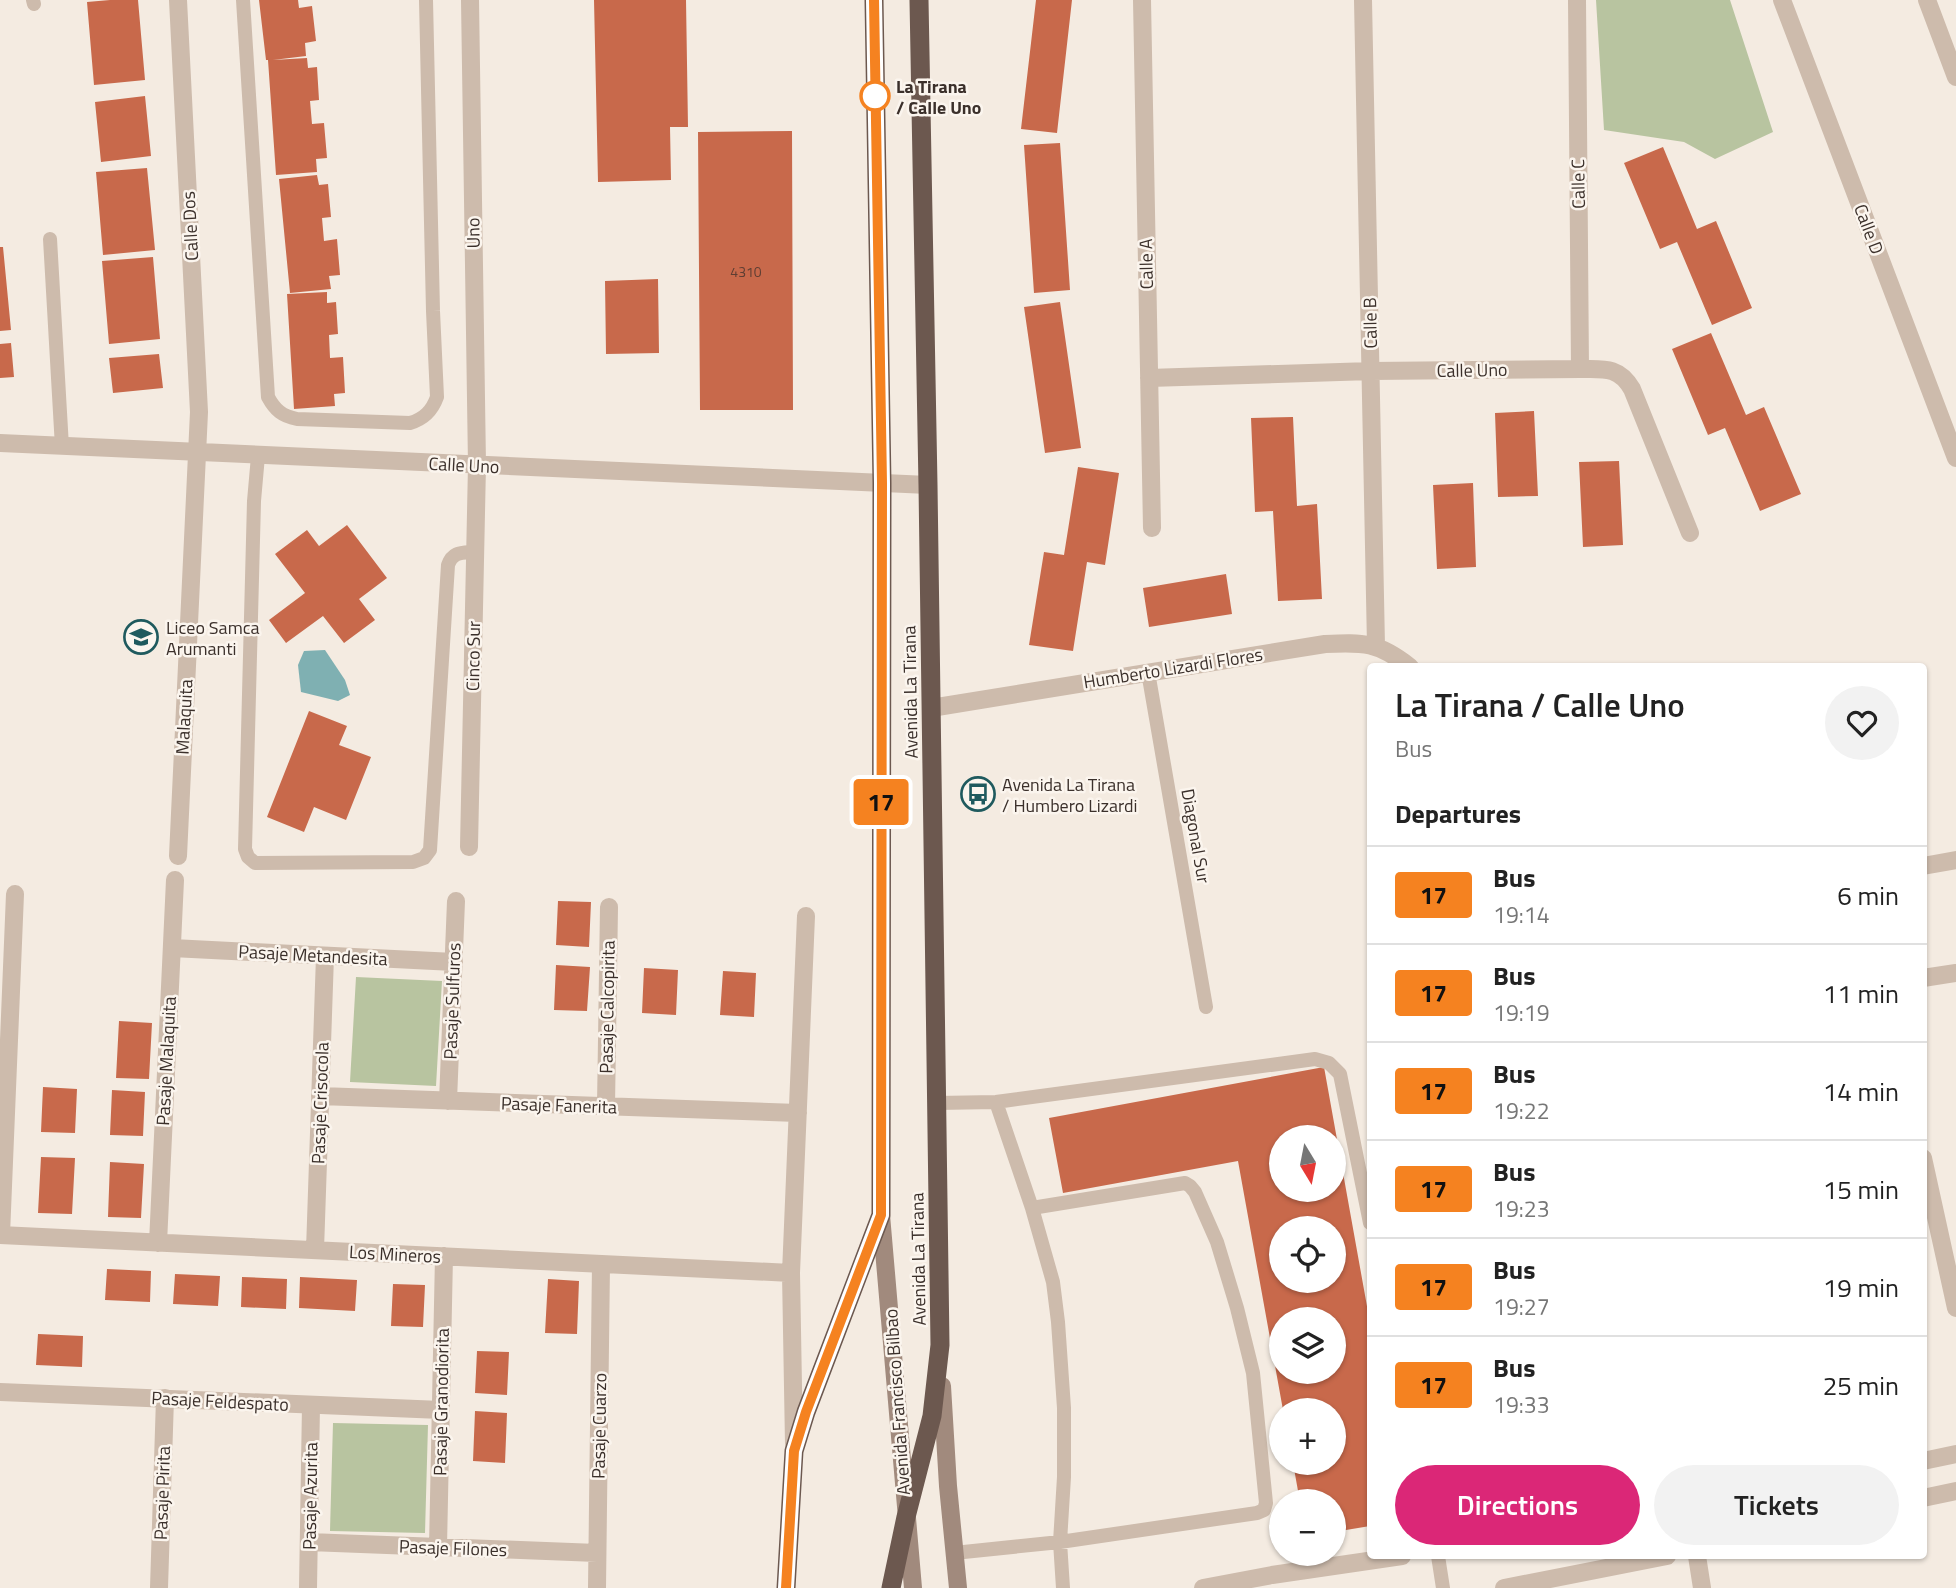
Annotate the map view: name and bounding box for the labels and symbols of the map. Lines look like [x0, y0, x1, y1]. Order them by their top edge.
place label: La Tirana / Calle Uno [896, 73, 981, 121]
marker: La Tirana / Calle Uno [860, 81, 890, 111]
street label: Calle C [1564, 159, 1592, 209]
street label: Calle Dos [175, 191, 205, 261]
street label: Calle D [1847, 200, 1891, 258]
street label: Uno [459, 217, 487, 249]
street label: Calle A [1132, 238, 1160, 290]
house number: 4310 [730, 261, 762, 282]
street label: Calle B [1356, 297, 1384, 349]
street label: Calle Uno [1436, 356, 1508, 384]
street label: Calle Uno [428, 450, 500, 480]
place label: Liceo Samca Arumanti [166, 614, 260, 662]
school or university icon: Liceo Samca Arumanti [122, 618, 160, 656]
street label: Cinco Sur [459, 621, 487, 691]
street label: Avenida La Tirana [895, 625, 925, 759]
street label: Humberto Lizardi Flores [1081, 640, 1265, 696]
street label: Malaquita [169, 679, 199, 755]
place label: Avenida La Tirana / Humbero Lizardi [1002, 771, 1137, 819]
bus stop icon: Avenida La Tirana / Humbero Lizardi [959, 775, 997, 813]
line badge: 17 [850, 779, 912, 825]
street label: Diagonal Sur [1174, 787, 1218, 885]
street label: Pasaje Metandesita [238, 938, 388, 972]
street label: Pasaje Calcopirita [592, 940, 622, 1074]
street label: Pasaje Sulfuros [436, 942, 468, 1060]
street label: Pasaje Malaquita [149, 996, 183, 1126]
street label: Pasaje Crisocola [304, 1041, 336, 1165]
street label: Pasaje Fanerita [500, 1089, 618, 1121]
north arrow [1269, 1125, 1346, 1202]
street label: Avenida La Tirana [903, 1192, 933, 1326]
street label: Los Mineros [348, 1238, 442, 1270]
street label: Avenida Francisco Bilbao [877, 1308, 917, 1496]
street label: Pasaje Granodiorita [426, 1328, 456, 1476]
street label: Pasaje Cuarzo [585, 1373, 613, 1479]
street label: Pasaje Feldespato [151, 1384, 289, 1418]
street label: Pasaje Azurita [296, 1442, 324, 1550]
street label: Pasaje Pirita [147, 1446, 177, 1540]
street label: Pasaje Filones [398, 1533, 508, 1563]

